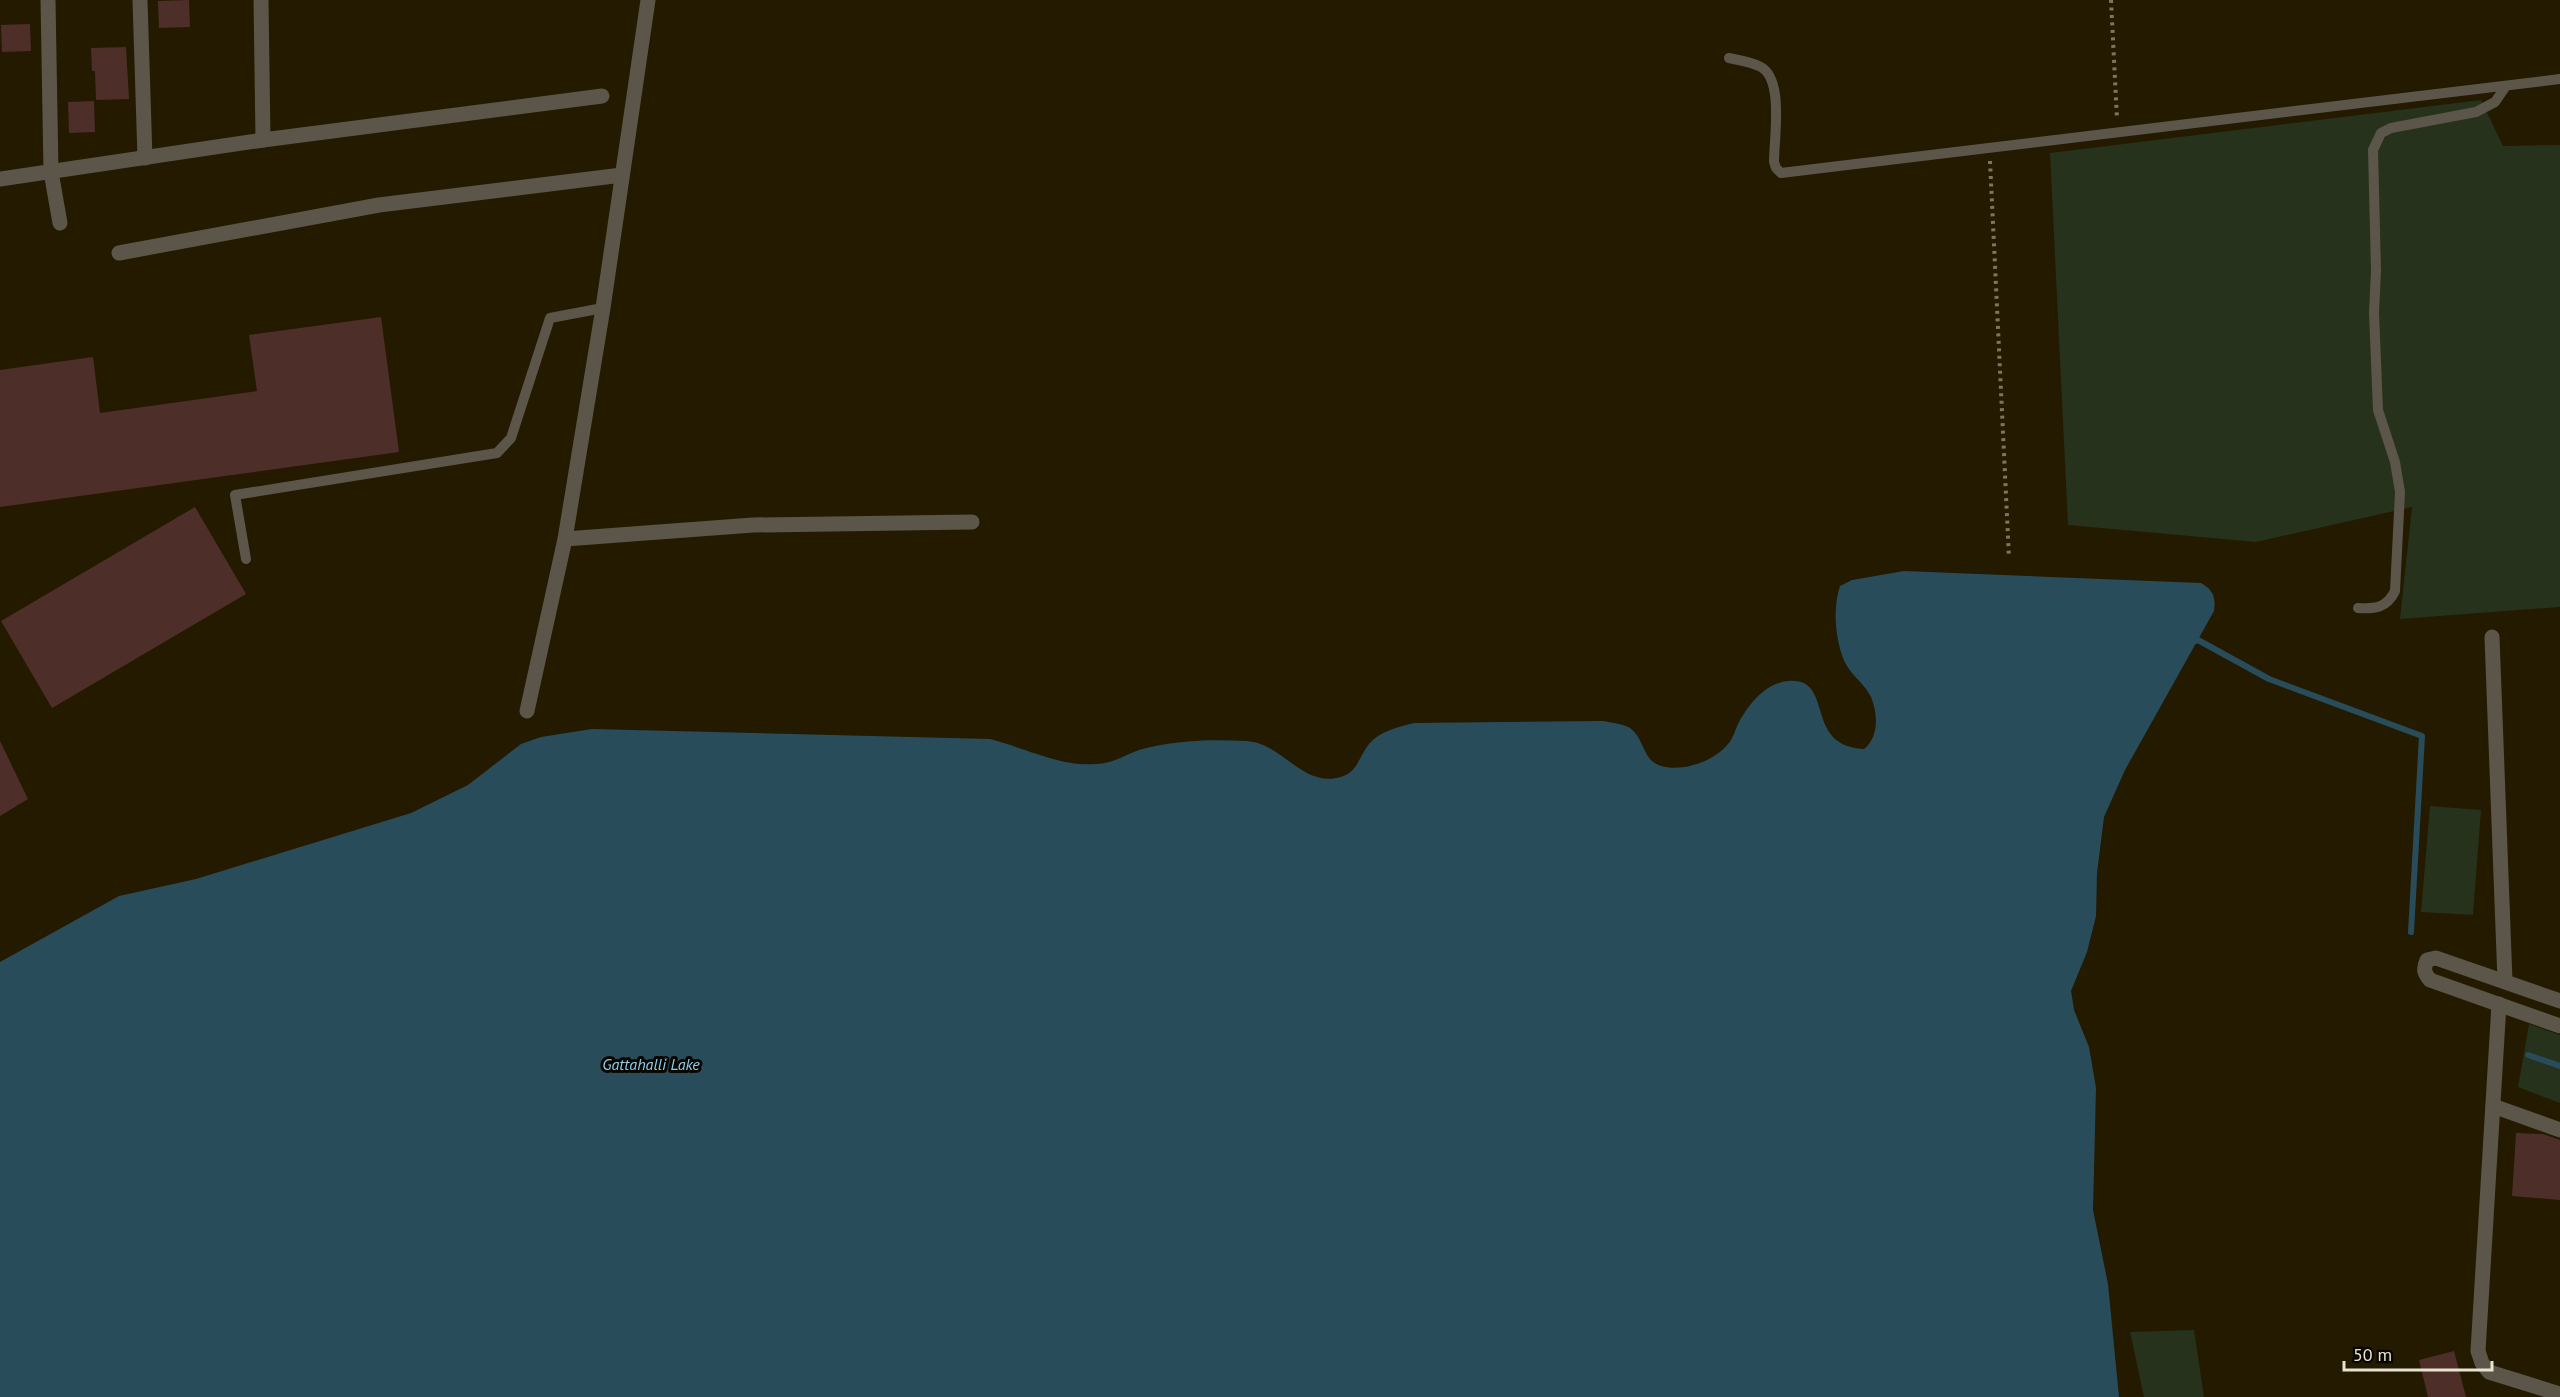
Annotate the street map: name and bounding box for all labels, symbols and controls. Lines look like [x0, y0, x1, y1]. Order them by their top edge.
water label: Gattahalli Lake [602, 1054, 700, 1074]
scale bar [2344, 1334, 2492, 1372]
text: 50 m [2353, 1343, 2392, 1366]

